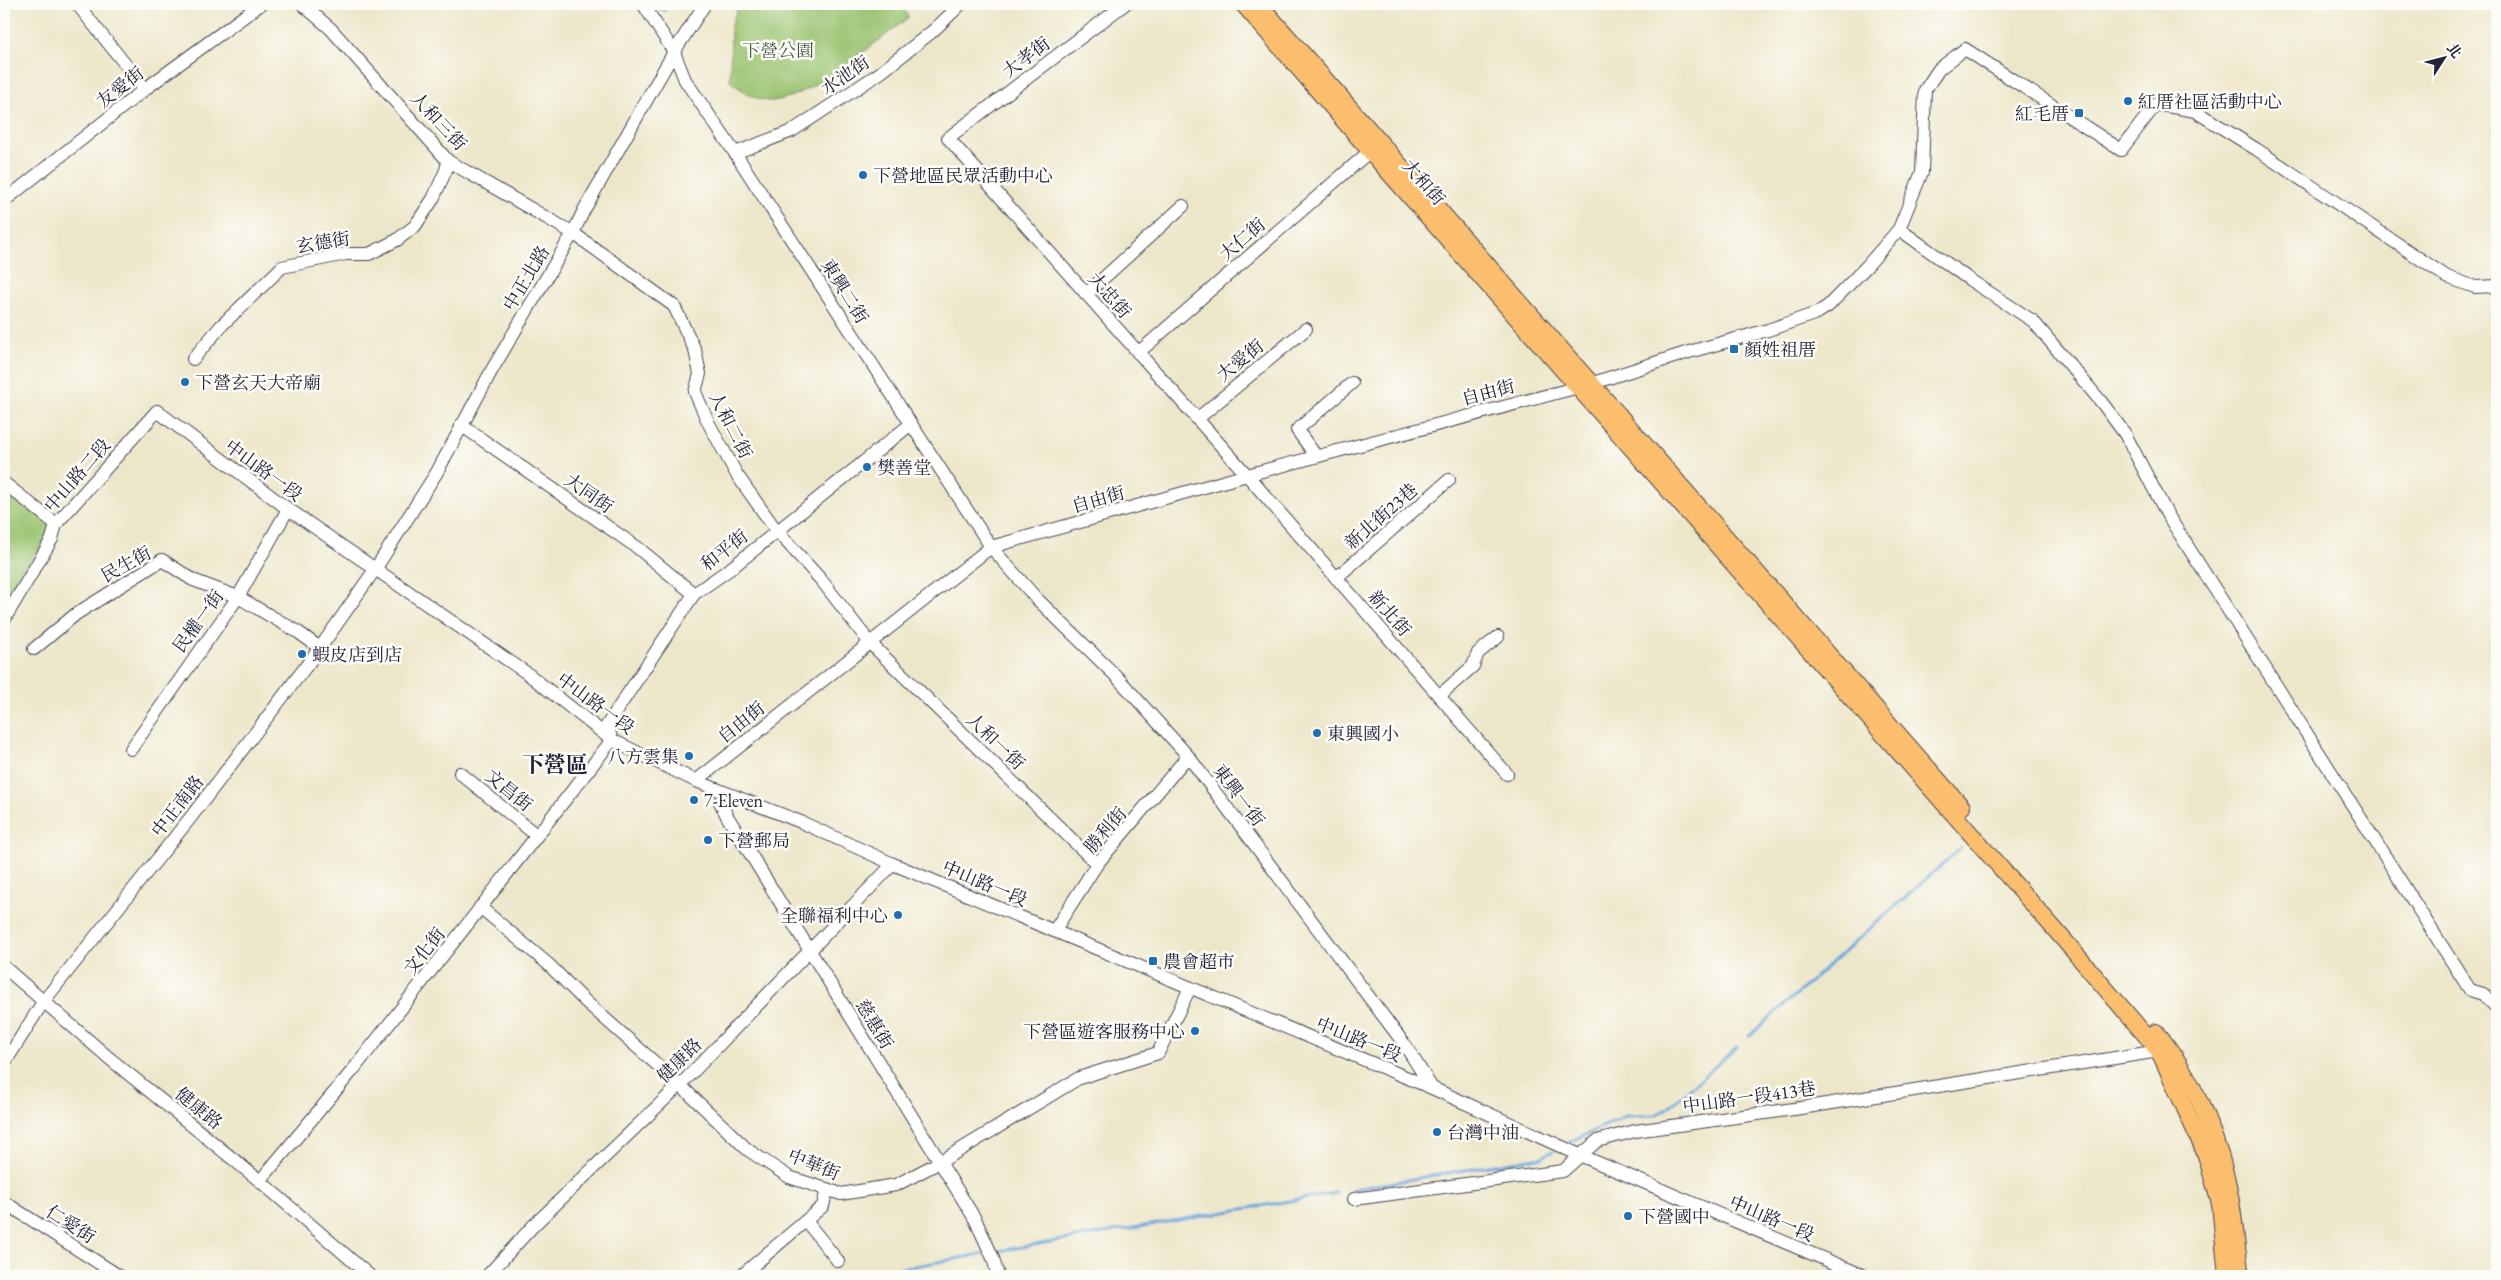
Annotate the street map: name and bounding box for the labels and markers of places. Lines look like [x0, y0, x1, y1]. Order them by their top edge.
place label: 紅厝社區活動中心 [2138, 90, 2282, 113]
marker: 紅厝社區活動中心 [2122, 95, 2134, 107]
place label: 紅毛厝 [2015, 102, 2069, 125]
marker: 紅毛厝 [2073, 107, 2085, 119]
place label: 下營地區民眾活動中心 [873, 164, 1053, 187]
marker: 下營地區民眾活動中心 [857, 169, 869, 181]
place label: 顏姓祖厝 [1744, 338, 1816, 361]
marker: 顏姓祖厝 [1728, 343, 1740, 355]
place label: 下營玄天大帝廟 [195, 371, 321, 394]
marker: 下營玄天大帝廟 [179, 376, 191, 388]
place label: 樊善堂 [877, 456, 931, 479]
marker: 樊善堂 [861, 461, 873, 473]
place label: 蝦皮店到店 [312, 643, 402, 666]
marker: 蝦皮店到店 [296, 648, 308, 660]
place label: 東興國小 [1327, 722, 1399, 745]
marker: 東興國小 [1311, 727, 1323, 739]
place label: 八方雲集 [607, 745, 679, 768]
marker: 八方雲集 [683, 750, 695, 762]
place label: 7-Eleven [704, 789, 764, 812]
marker: 7-Eleven [688, 794, 700, 806]
place label: 下營郵局 [718, 829, 790, 852]
marker: 下營郵局 [702, 834, 714, 846]
place label: 全聯福利中心 [780, 904, 888, 927]
marker: 全聯福利中心 [892, 909, 904, 921]
place label: 農會超市 [1163, 950, 1235, 973]
marker: 農會超市 [1147, 955, 1159, 967]
place label: 下營區遊客服務中心 [1023, 1020, 1185, 1043]
marker: 下營區遊客服務中心 [1189, 1025, 1201, 1037]
place label: 台灣中油 [1447, 1121, 1519, 1144]
marker: 台灣中油 [1431, 1126, 1443, 1138]
place label: 下營國中 [1638, 1205, 1710, 1228]
marker: 下營國中 [1622, 1210, 1634, 1222]

